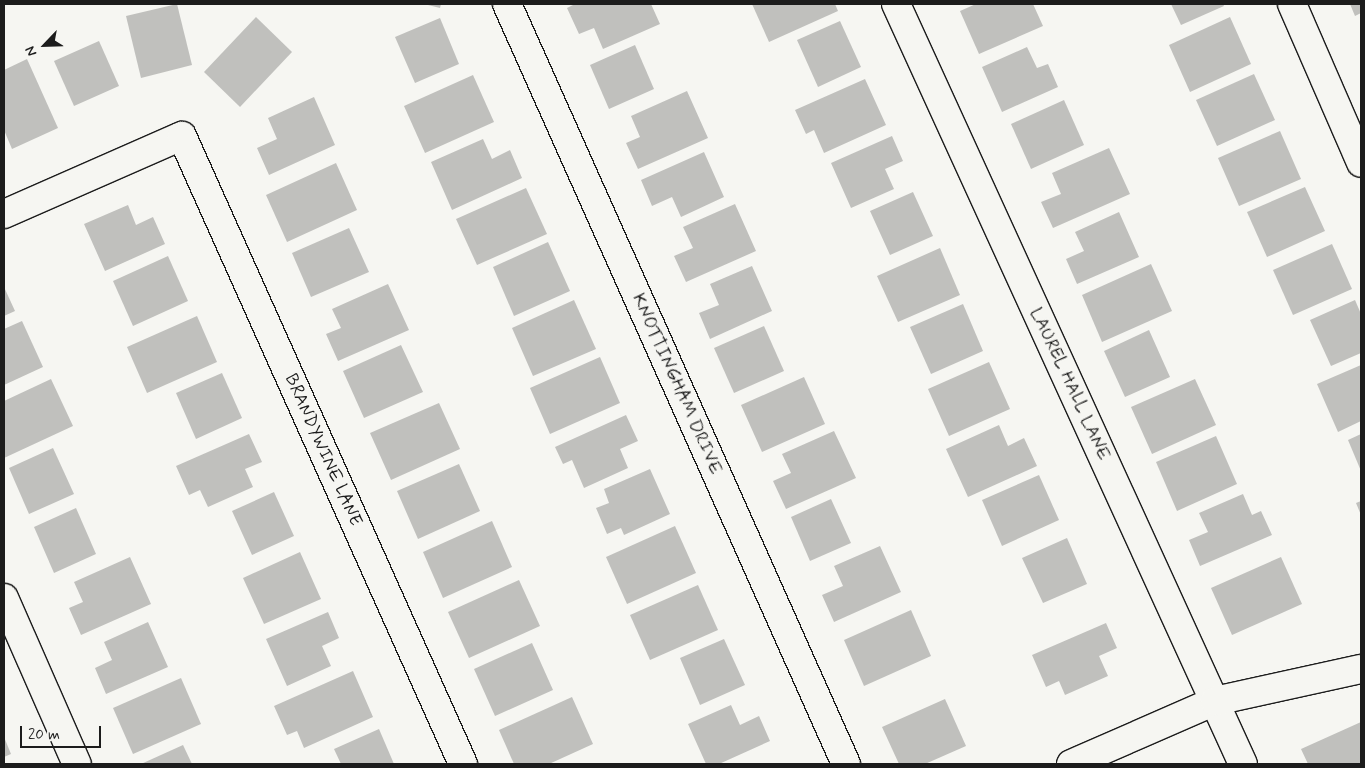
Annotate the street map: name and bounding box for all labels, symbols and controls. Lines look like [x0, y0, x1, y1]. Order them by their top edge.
north arrow [20, 20, 70, 70]
text: N [21, 43, 41, 59]
street label: KNOTTINGHAM DRIVE [627, 290, 727, 478]
street label: LAUREL HALL LANE [1025, 304, 1115, 464]
street label: BRANDYWINE LANE [279, 369, 367, 531]
scale bar [22, 716, 104, 748]
text: 20 m [28, 725, 60, 745]

